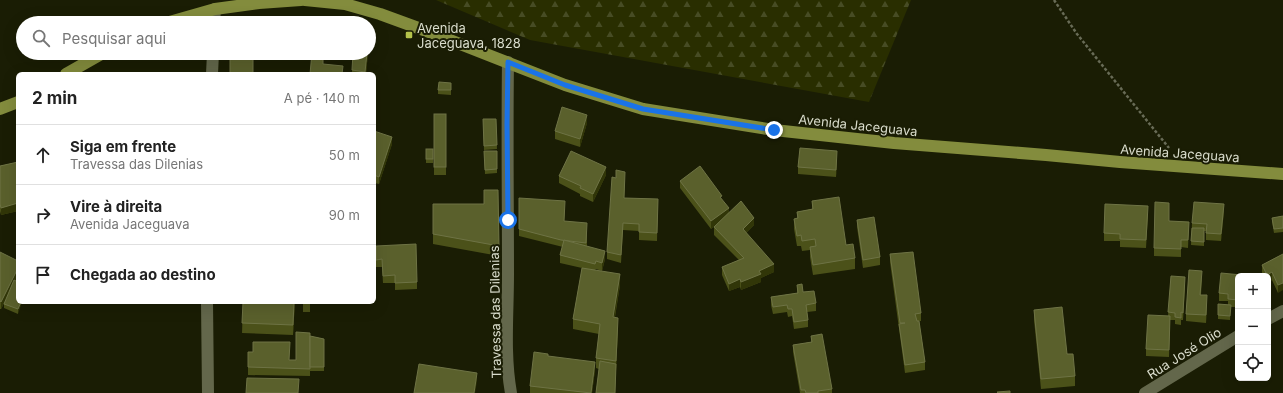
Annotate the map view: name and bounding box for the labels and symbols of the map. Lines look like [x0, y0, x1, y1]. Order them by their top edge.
place label: Avenida Jaceguava, 1828 [417, 20, 521, 51]
marker: Avenida Jaceguava, 1828 [404, 30, 414, 40]
street label: Avenida Jaceguava [798, 111, 918, 139]
route end [765, 121, 783, 139]
street label: Avenida Jaceguava [1120, 141, 1240, 165]
route start [499, 211, 517, 229]
street label: Travessa das Dilenias [486, 245, 504, 379]
street label: Rua José Olio [1144, 324, 1224, 382]

